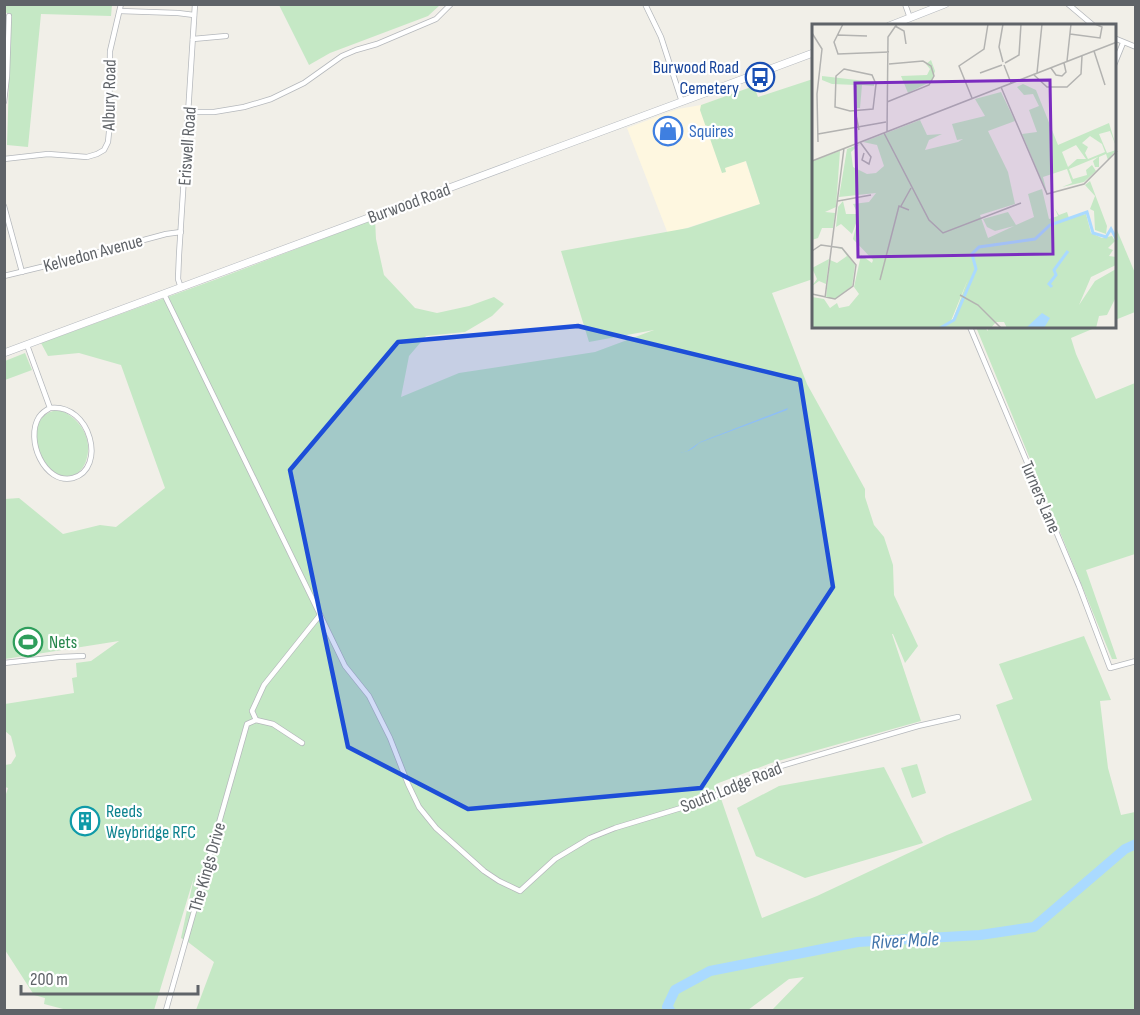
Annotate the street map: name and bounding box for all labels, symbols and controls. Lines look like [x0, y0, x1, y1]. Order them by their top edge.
inset map [812, 24, 1116, 328]
place label: Burwood Road Cemetery [653, 57, 739, 99]
street label: Albury Road [98, 59, 121, 132]
bus stop icon: Burwood Road Cemetery [744, 61, 776, 93]
street label: Eriswell Road [174, 106, 201, 186]
shop icon: Squires [652, 115, 684, 147]
place label: Squires [689, 121, 734, 142]
street label: Burwood Road [365, 179, 453, 228]
street label: Kelvedon Avenue [41, 230, 145, 277]
street label: Turners Lane [1016, 458, 1065, 536]
sports icon: Nets [12, 626, 44, 658]
place label: Nets [49, 632, 77, 653]
street label: South Lodge Road [677, 758, 785, 817]
place label: Reeds Weybridge RFC [106, 801, 196, 843]
building icon: Reeds Weybridge RFC [69, 805, 101, 837]
street label: The Kings Drive [185, 820, 230, 914]
water label: River Mole [871, 927, 940, 955]
scale bar [21, 958, 198, 996]
text: 200 m [30, 969, 68, 990]

